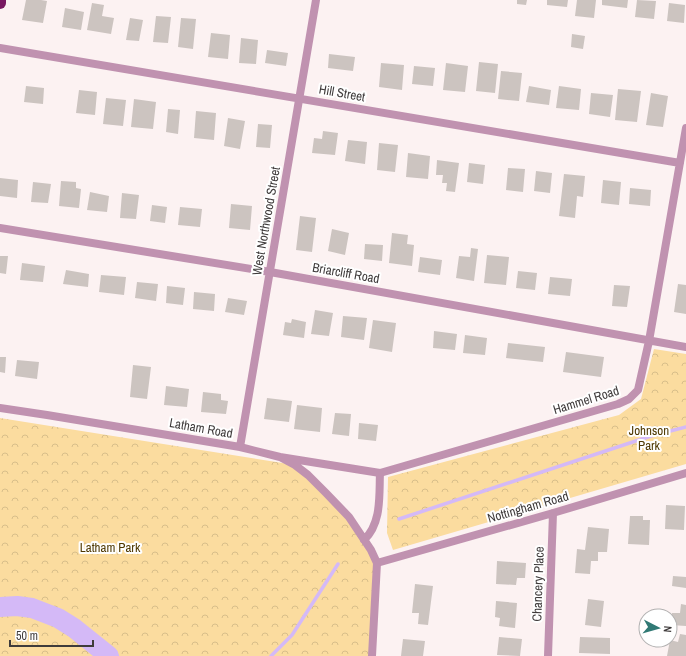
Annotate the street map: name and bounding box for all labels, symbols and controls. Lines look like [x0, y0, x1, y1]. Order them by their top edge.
street label: Hill Street [317, 81, 367, 105]
street label: West Northwood Street [248, 165, 284, 277]
street label: Briarcliff Road [311, 259, 381, 287]
street label: Hammel Road [551, 382, 621, 418]
street label: Latham Road [168, 414, 234, 442]
park label: Johnson Park [629, 422, 669, 454]
street label: Nottingham Road [485, 487, 571, 527]
park label: Latham Park [80, 539, 141, 556]
street label: Chancery Place [528, 546, 548, 622]
north arrow [638, 608, 678, 648]
scale bar [10, 622, 93, 648]
text: N [661, 625, 675, 633]
text: 50 m [16, 628, 38, 644]

